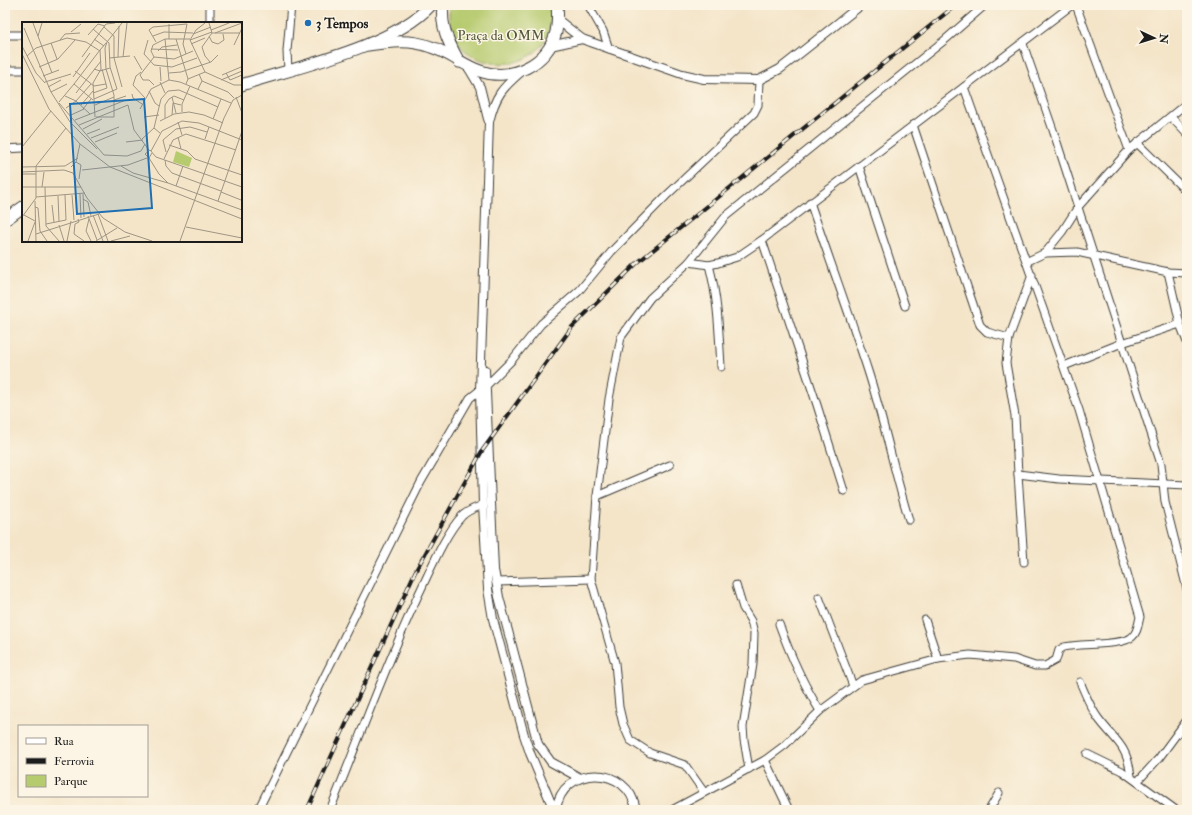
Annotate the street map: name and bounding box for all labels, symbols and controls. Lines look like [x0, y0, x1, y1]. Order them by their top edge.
place label: 3 Tempos [316, 15, 368, 33]
marker: 3 Tempos [303, 18, 313, 28]
north arrow [1134, 18, 1174, 58]
inset map [22, 22, 242, 242]
park label: Praça da OMM [457, 27, 545, 44]
text: N [1157, 32, 1170, 45]
legend [18, 725, 148, 797]
text: Rua [54, 734, 75, 749]
text: Ferrovia [54, 754, 95, 769]
text: Parque [54, 774, 88, 789]

